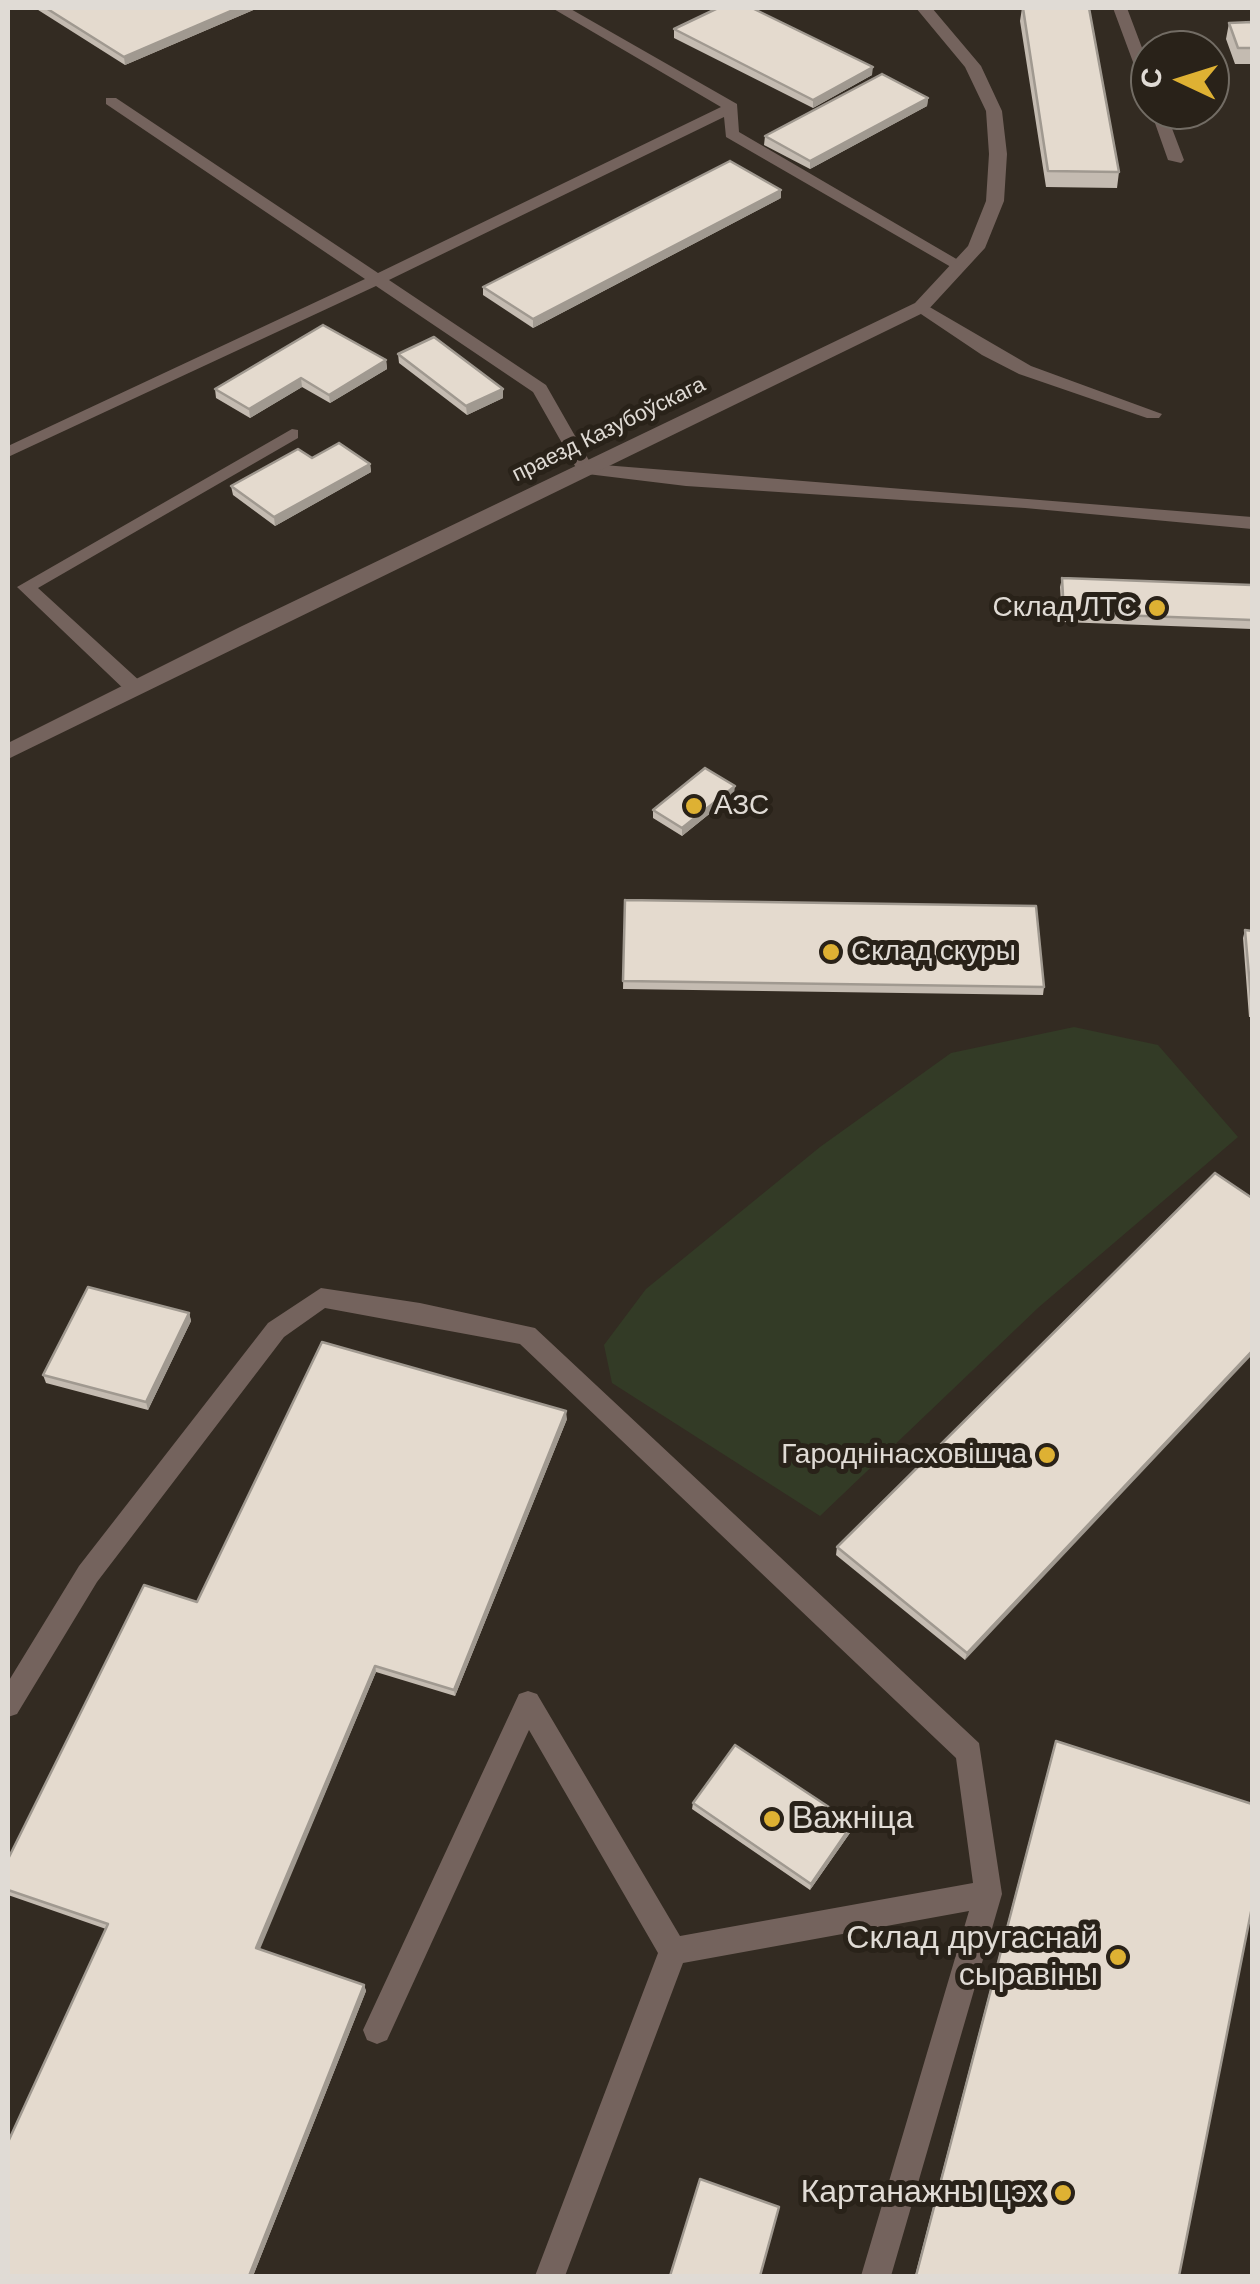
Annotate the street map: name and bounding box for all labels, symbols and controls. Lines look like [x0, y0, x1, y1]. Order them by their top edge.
north arrow [1130, 30, 1230, 130]
text: С [1135, 67, 1168, 89]
street label: праезд Казубоўскага [508, 372, 710, 488]
place label: Склад ЛТС [992, 591, 1137, 625]
marker: Склад ЛТС [1146, 597, 1168, 619]
place label: АЗС [714, 789, 769, 823]
marker: АЗС [683, 795, 705, 817]
place label: Склад скуры [851, 935, 1016, 969]
marker: Склад скуры [820, 941, 842, 963]
place label: Гароднінасховішча [781, 1438, 1027, 1472]
marker: Гароднінасховішча [1036, 1444, 1058, 1466]
place label: Важніца [792, 1800, 913, 1838]
marker: Важніца [761, 1808, 783, 1830]
place label: Склад другаснай сыравіны [846, 1920, 1098, 1995]
marker: Склад другаснай сыравіны [1107, 1946, 1129, 1968]
place label: Картанажны цэх [801, 2174, 1043, 2212]
marker: Картанажны цэх [1052, 2182, 1074, 2204]

